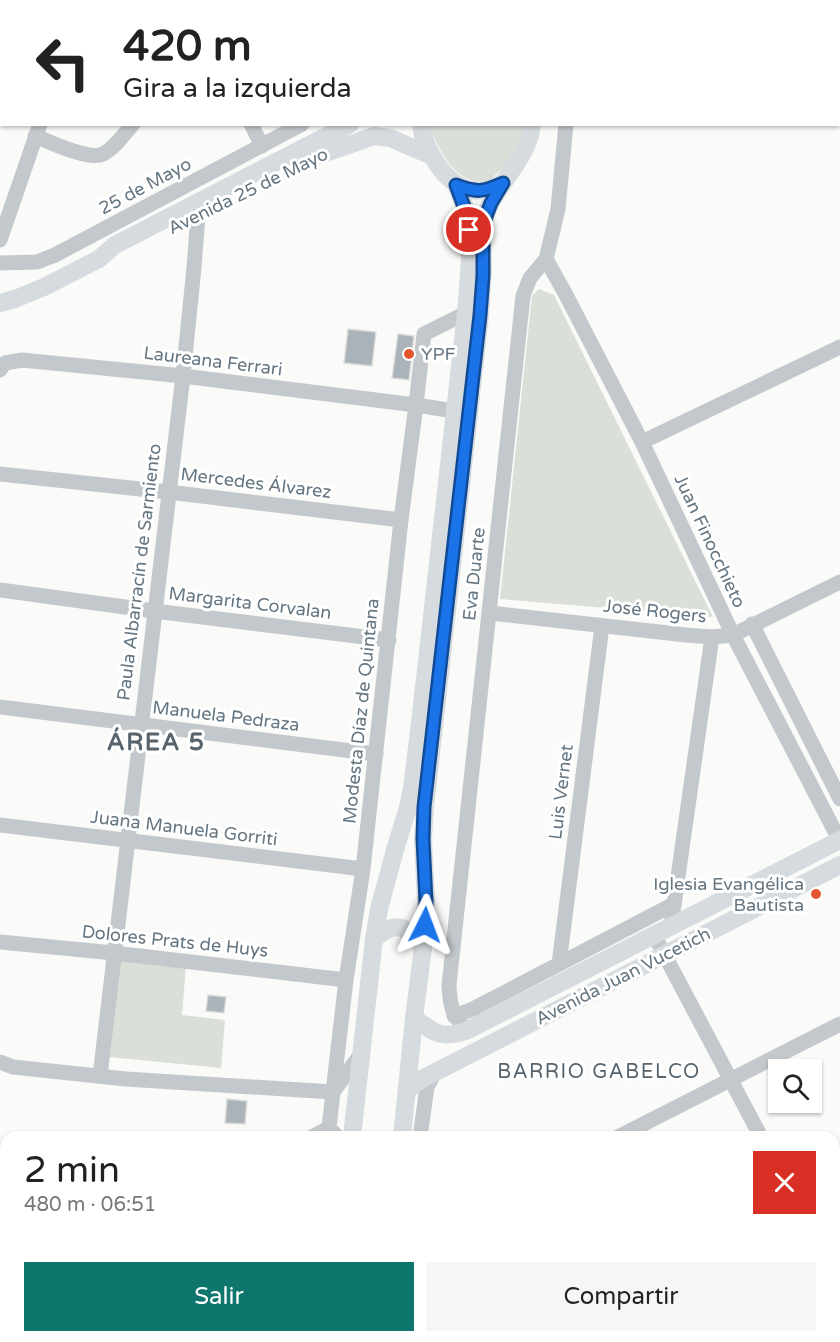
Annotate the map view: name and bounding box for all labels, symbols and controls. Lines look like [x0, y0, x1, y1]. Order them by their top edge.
text: 420 m [123, 21, 252, 72]
icon: left [24, 24, 102, 102]
text: Gira a la izquierda [123, 72, 352, 105]
street label: Avenida 25 de Mayo [164, 143, 332, 239]
street label: 25 de Mayo [95, 152, 195, 220]
pin [443, 204, 494, 255]
icon: arrive [452, 213, 485, 246]
street label: Laureana Ferrari [142, 342, 284, 380]
place label: YPF [421, 343, 456, 365]
marker: YPF [402, 347, 416, 361]
street label: Paula Albarracín de Sarmiento [112, 442, 166, 702]
street label: Mercedes Álvarez [179, 463, 333, 503]
street label: Juan Finocchieto [669, 471, 751, 611]
street label: Eva Duarte [458, 526, 490, 622]
street label: Margarita Corvalan [167, 582, 333, 624]
street label: José Rogers [602, 595, 708, 627]
street label: Modesta Díaz de Quintana [338, 597, 384, 825]
street label: Manuela Pedraza [151, 696, 301, 736]
district label: ÁREA 5 [107, 727, 205, 757]
street label: Luis Vernet [544, 743, 578, 841]
street label: Juana Manuela Gorriti [89, 806, 279, 850]
place label: Iglesia Evangélica Bautista [653, 873, 804, 916]
marker: Iglesia Evangélica Bautista [809, 887, 823, 901]
position arrow [393, 893, 457, 957]
street label: Dolores Prats de Huys [81, 920, 269, 962]
street label: Avenida Juan Vucetich [532, 922, 714, 1030]
map controls [768, 1059, 822, 1113]
button: search [768, 1059, 822, 1113]
district label: BARRIO GABELCO [497, 1060, 701, 1084]
text: 2 min [24, 1149, 120, 1192]
button: close [753, 1151, 816, 1214]
text: 480 m · 06:51 [24, 1193, 156, 1217]
button: Salir [24, 1262, 414, 1331]
button: Compartir [426, 1262, 816, 1331]

